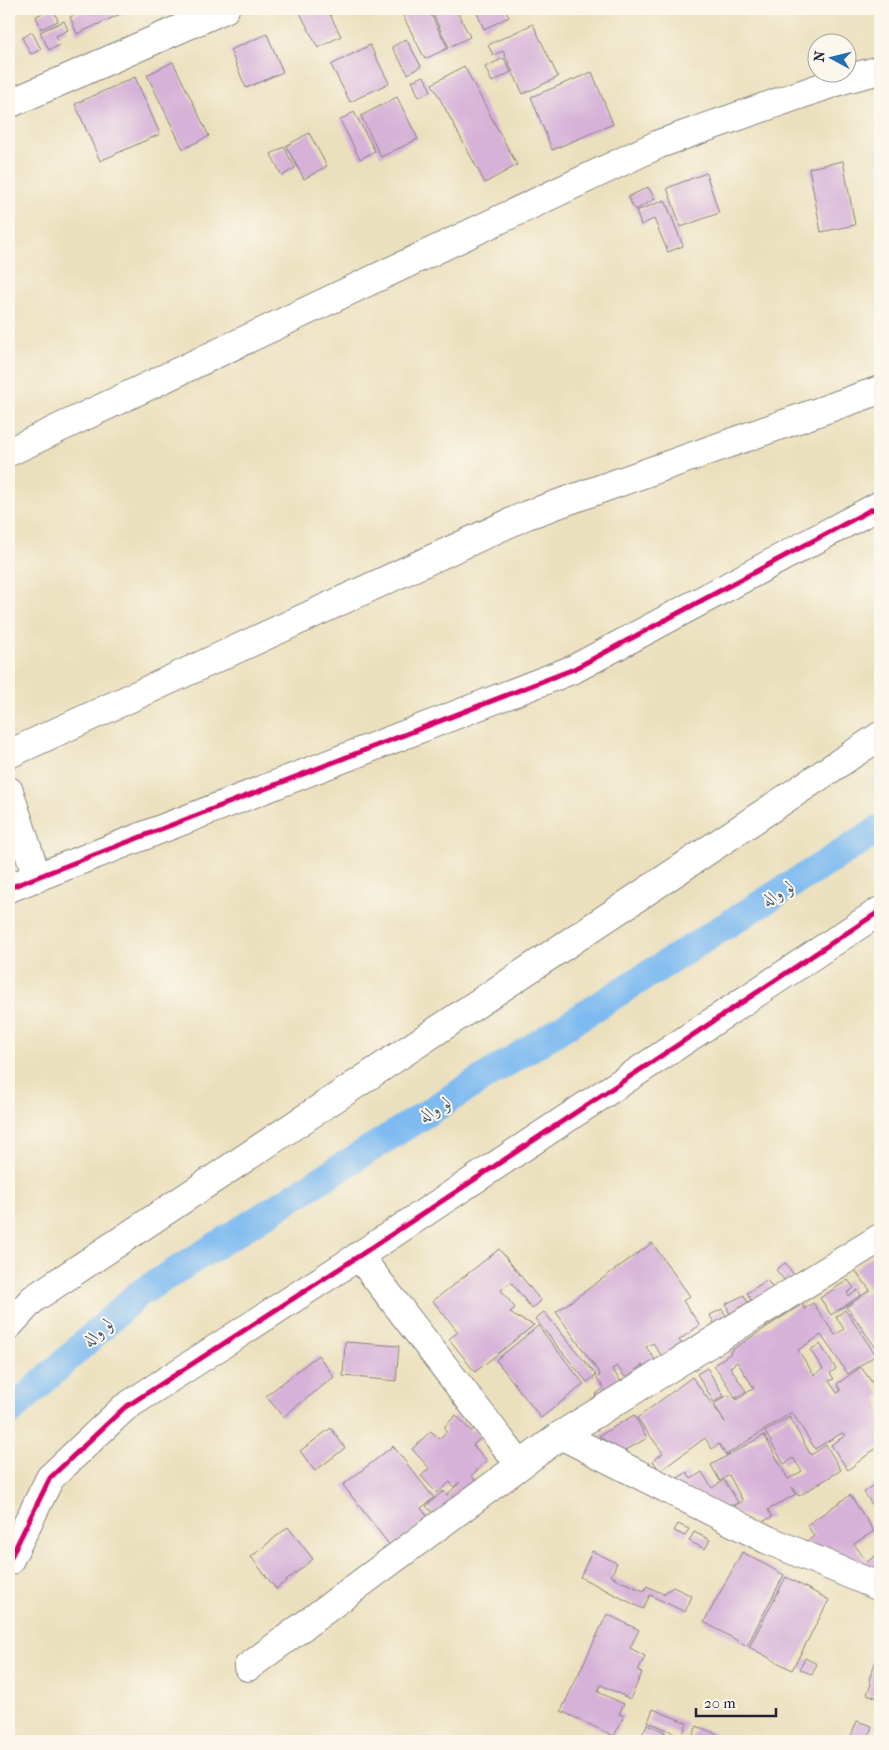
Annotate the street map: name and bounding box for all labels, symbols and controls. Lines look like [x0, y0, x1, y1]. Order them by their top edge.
north arrow [806, 32, 856, 82]
text: N [811, 50, 829, 63]
water label: لو واله [758, 875, 798, 911]
water label: لو واله [415, 1091, 455, 1127]
water label: لو واله [79, 1313, 118, 1352]
scale bar [696, 1685, 776, 1717]
text: 20 m [704, 1694, 736, 1712]

